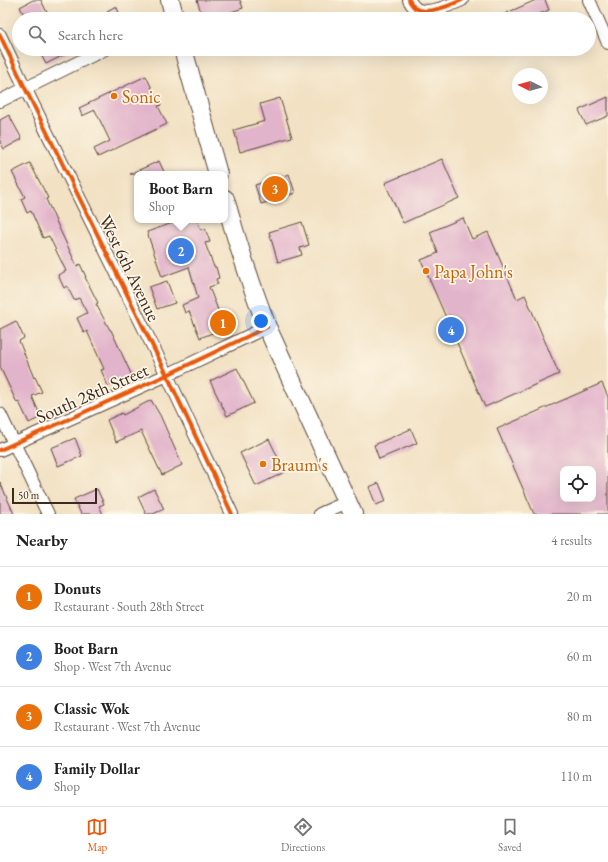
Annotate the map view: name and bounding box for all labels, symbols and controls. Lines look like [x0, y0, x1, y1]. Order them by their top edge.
search box [12, 12, 596, 56]
icon: search [26, 23, 48, 45]
text: Search here [58, 25, 123, 44]
north arrow [512, 68, 548, 104]
place label: Sonic [122, 85, 161, 108]
marker: Sonic [109, 91, 119, 101]
popup [134, 171, 228, 223]
pin: 3 [262, 174, 288, 204]
text: Boot Barn [149, 179, 213, 198]
text: Shop [149, 198, 175, 215]
street label: West 6th Avenue [94, 211, 166, 325]
pin: 2 [168, 236, 194, 266]
place label: Papa John's [434, 260, 513, 283]
marker: Papa John's [421, 266, 431, 276]
pin: 1 [210, 308, 236, 338]
your location [251, 311, 271, 331]
pin: 4 [438, 315, 464, 345]
street label: South 28th Street [32, 358, 152, 428]
place label: Braum's [271, 453, 328, 476]
marker: Braum's [258, 459, 268, 469]
map controls [560, 466, 596, 502]
button: locate [560, 466, 596, 502]
scale bar [12, 486, 97, 505]
text: 50 m [18, 488, 39, 502]
text: Nearby [16, 529, 68, 551]
text: 4 results [551, 532, 592, 549]
text: Donuts [54, 579, 101, 598]
text: 1 [26, 588, 32, 605]
text: 20 m [567, 588, 592, 605]
text: Restaurant · South 28th Street [54, 598, 204, 615]
text: Boot Barn [54, 639, 118, 658]
text: 2 [26, 648, 32, 665]
text: 60 m [567, 648, 592, 665]
text: Shop · West 7th Avenue [54, 658, 171, 675]
text: Classic Wok [54, 699, 130, 718]
text: 3 [26, 708, 32, 725]
text: 80 m [567, 708, 592, 725]
text: Restaurant · West 7th Avenue [54, 718, 200, 735]
text: Family Dollar [54, 759, 140, 778]
text: 4 [26, 768, 32, 785]
text: 110 m [561, 768, 592, 785]
text: Shop [54, 778, 80, 795]
tab: Map [86, 816, 108, 854]
tab: Directions [281, 816, 325, 854]
tab: Saved [498, 816, 522, 854]

